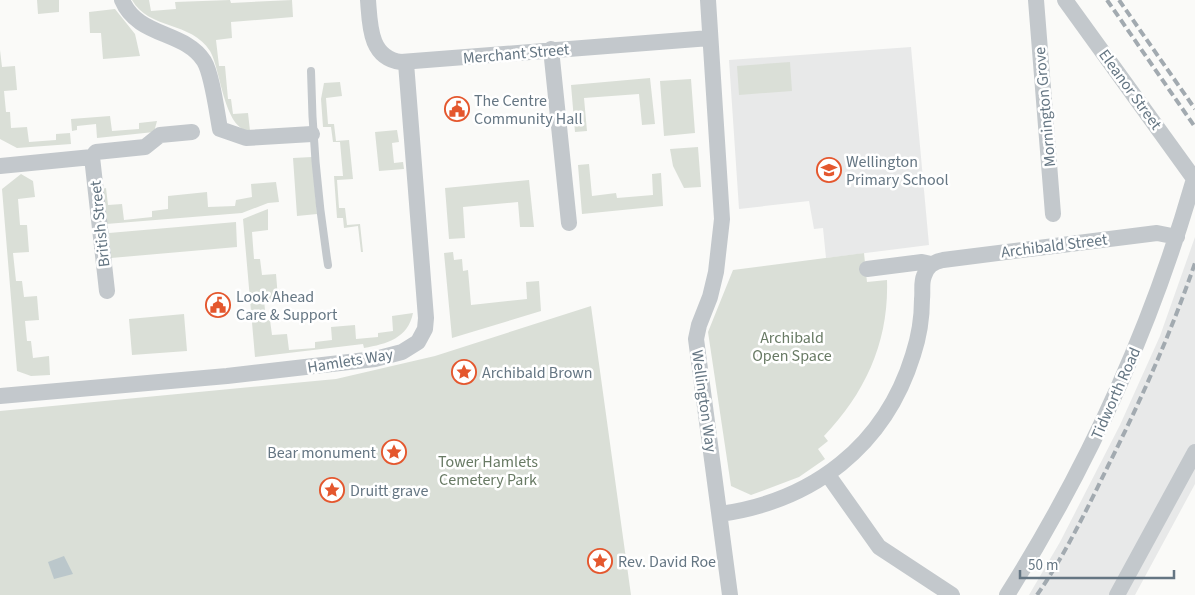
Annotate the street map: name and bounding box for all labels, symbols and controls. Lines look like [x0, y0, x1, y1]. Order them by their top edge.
street label: Merchant Street [462, 38, 571, 70]
street label: Eleanor Street [1094, 45, 1167, 135]
street label: Mornington Grove [1029, 46, 1061, 168]
place label: The Centre Community Hall [474, 90, 582, 130]
public building icon: The Centre Community Hall [444, 96, 470, 122]
place label: Wellington Primary School [846, 151, 948, 191]
school or university icon: Wellington Primary School [816, 157, 842, 183]
street label: British Street [84, 179, 115, 268]
street label: Archibald Street [1000, 228, 1109, 263]
place label: Look Ahead Care & Support [236, 286, 338, 326]
public building icon: Look Ahead Care & Support [205, 292, 231, 318]
park label: Archibald Open Space [752, 327, 832, 367]
street label: Hamlets Way [306, 343, 395, 379]
street label: Tidworth Road [1086, 344, 1146, 443]
street label: Wellington Way [686, 349, 722, 454]
place icon: Archibald Brown [451, 359, 477, 385]
place label: Archibald Brown [482, 362, 593, 384]
place icon: Bear monument [381, 439, 407, 465]
place label: Bear monument [267, 442, 377, 464]
park label: Tower Hamlets Cemetery Park [438, 451, 538, 491]
place icon: Druitt grave [319, 477, 345, 503]
place label: Druitt grave [350, 480, 428, 502]
place icon: Rev. David Roe [587, 548, 613, 574]
scale bar [1020, 548, 1174, 580]
place label: Rev. David Roe [618, 551, 716, 573]
text: 50 m [1028, 555, 1058, 576]

